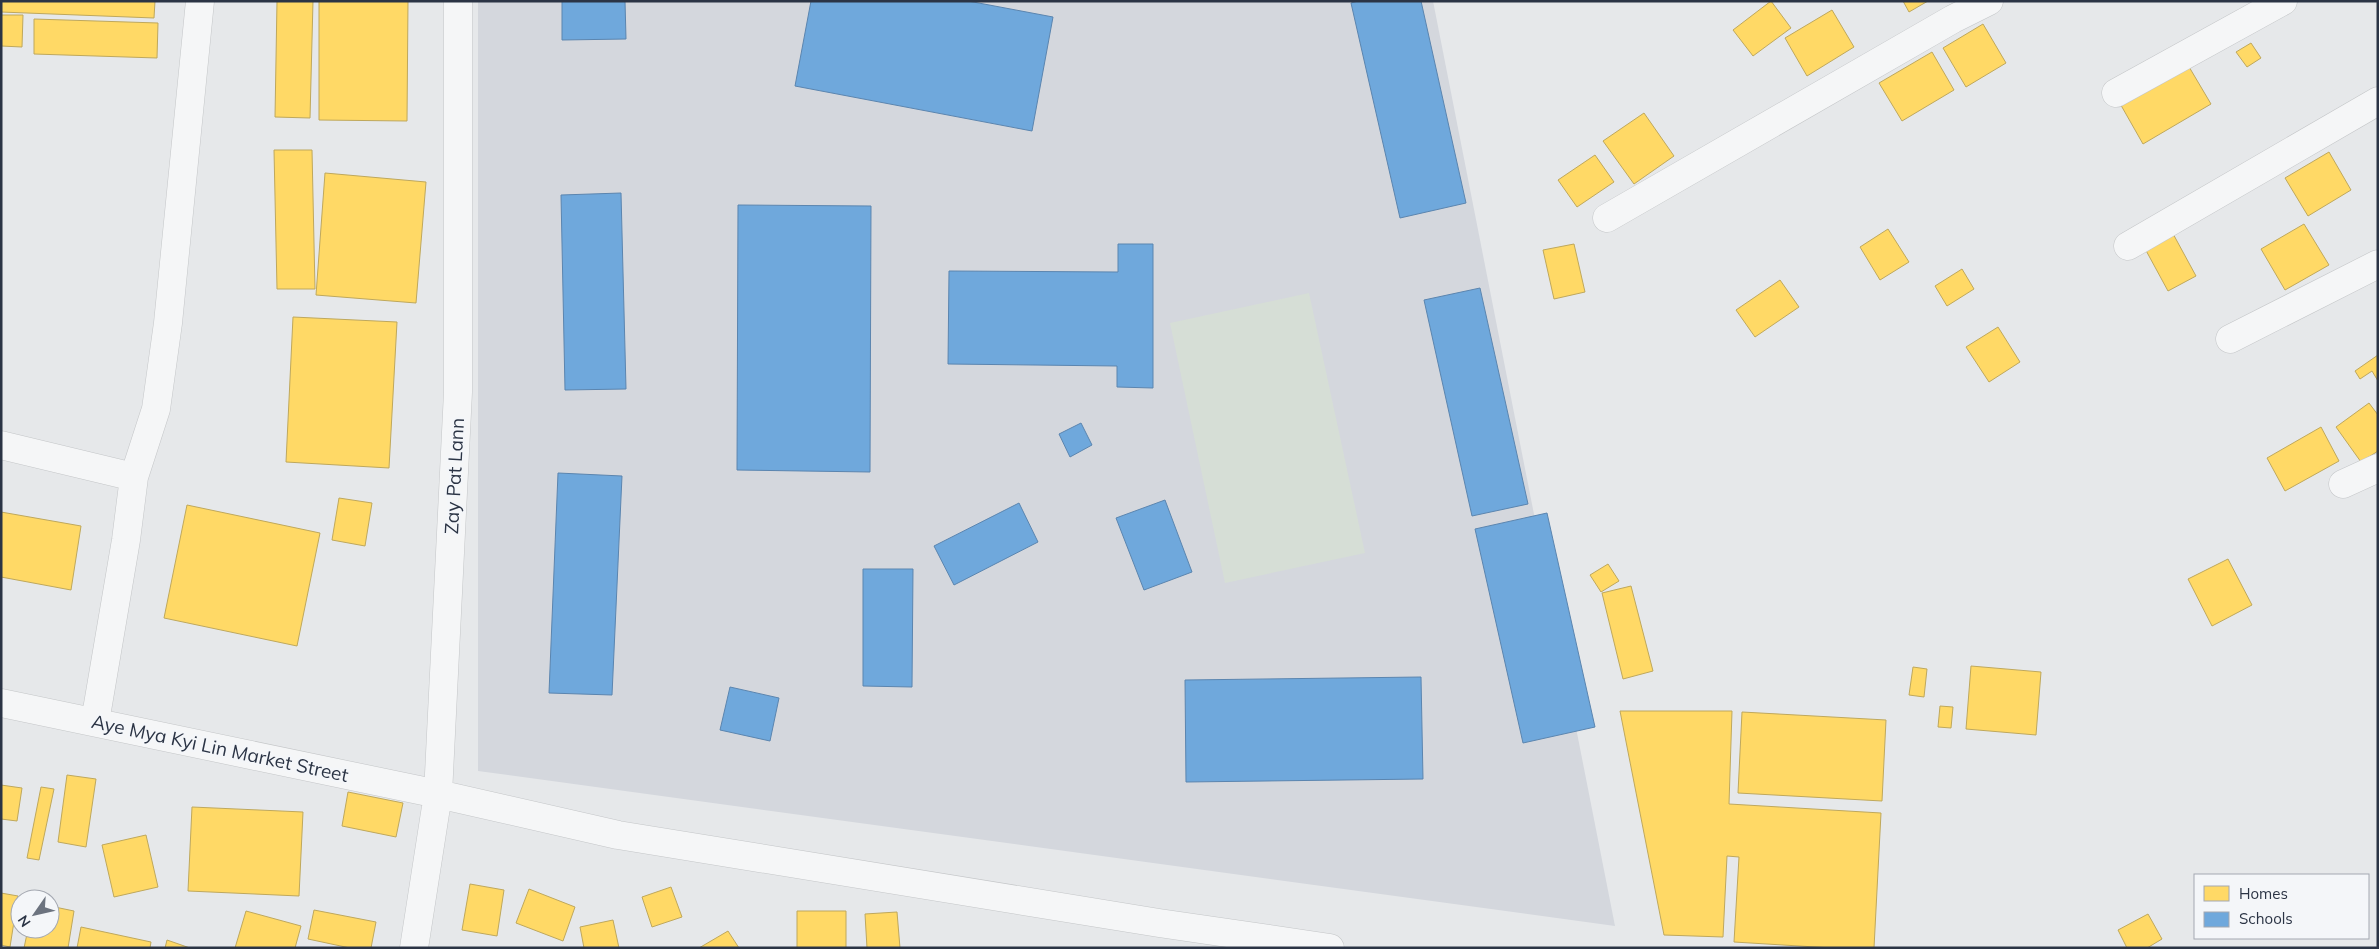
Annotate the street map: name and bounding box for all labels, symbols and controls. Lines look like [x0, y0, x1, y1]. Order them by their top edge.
street label: Zay Pat Lann [439, 417, 469, 535]
street label: Aye Mya Kyi Lin Market Street [89, 709, 351, 787]
legend [2194, 874, 2369, 939]
text: Homes [2239, 884, 2288, 903]
north arrow [10, 889, 60, 939]
text: Schools [2239, 909, 2293, 928]
text: N [14, 912, 35, 931]

